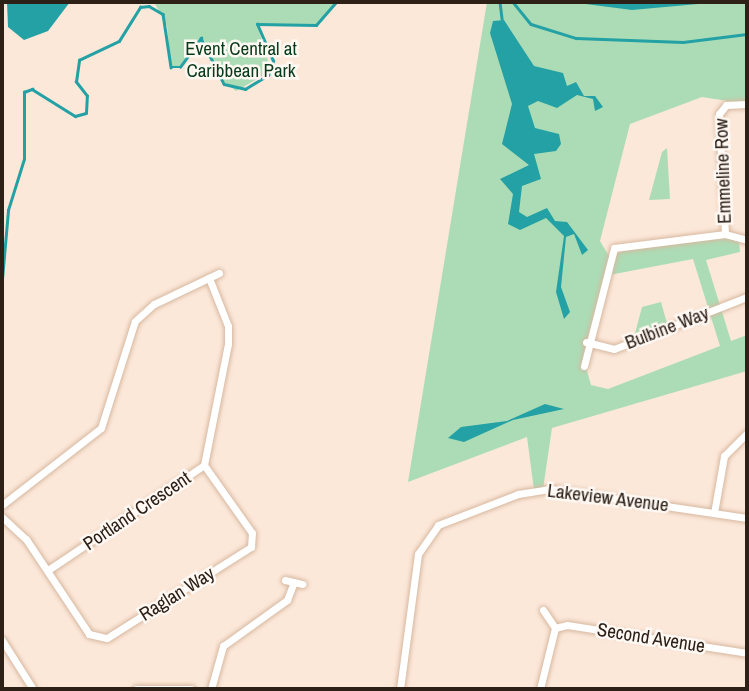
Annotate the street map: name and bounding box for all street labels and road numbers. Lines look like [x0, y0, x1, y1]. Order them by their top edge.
street label: Emmeline Row [710, 118, 736, 224]
street label: Bulbine Way [622, 302, 712, 354]
street label: Portland Crescent [79, 467, 195, 555]
street label: Lakeview Avenue [546, 479, 670, 517]
street label: Raglan Way [135, 562, 219, 626]
street label: Second Avenue [595, 618, 707, 658]

